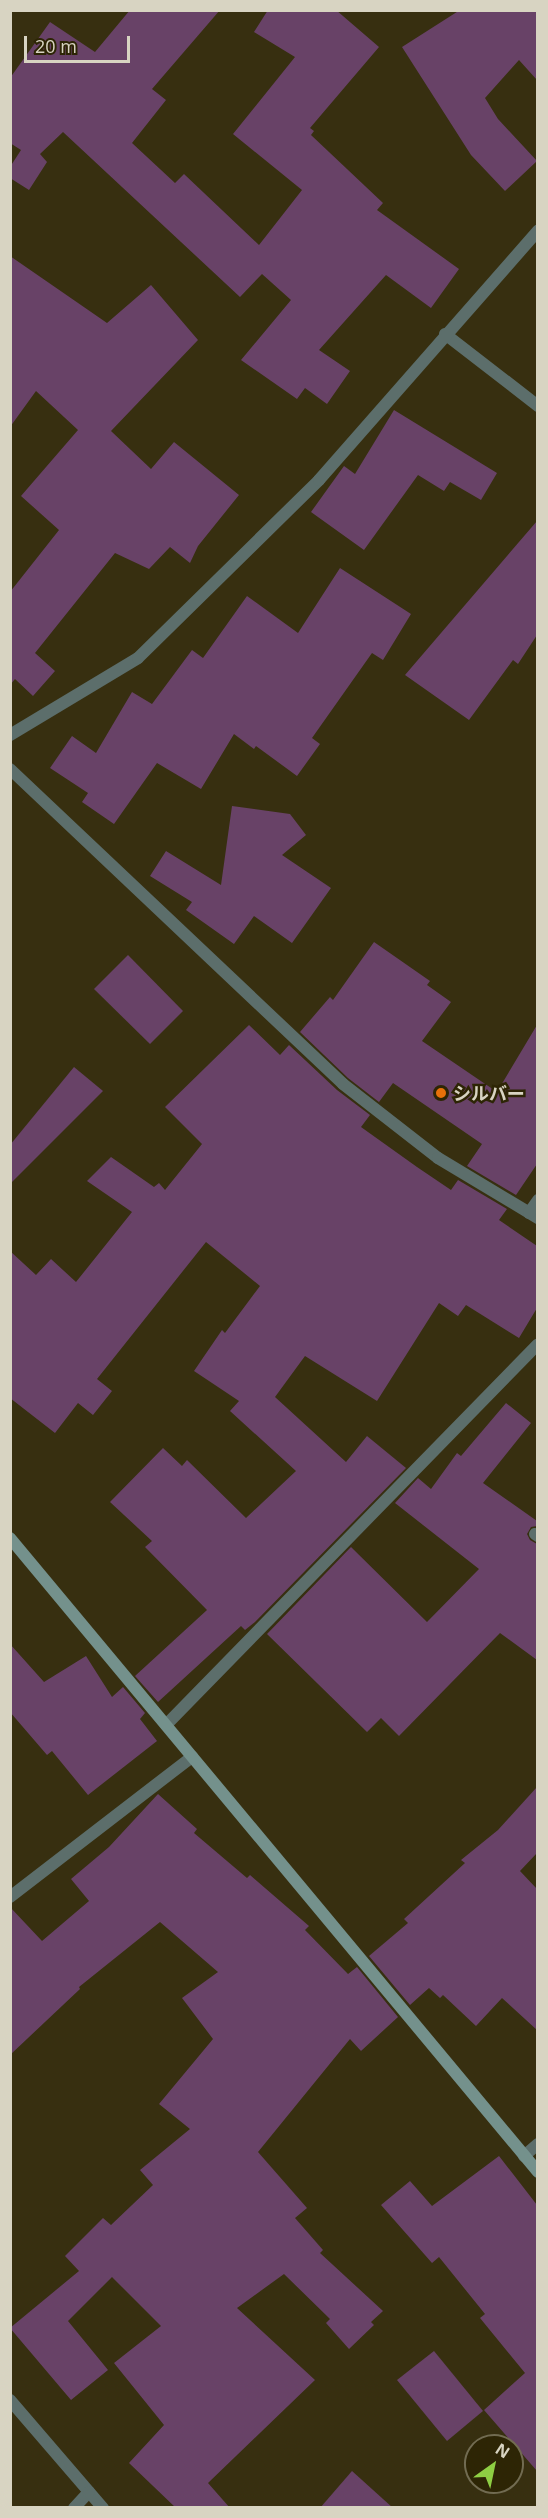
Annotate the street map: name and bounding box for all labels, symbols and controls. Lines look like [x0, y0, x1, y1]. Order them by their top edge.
scale bar [27, 24, 134, 62]
text: 20 m [35, 34, 77, 58]
place label: シルバー [453, 1082, 525, 1104]
marker: シルバー [434, 1086, 448, 1100]
north arrow [464, 2434, 524, 2494]
text: N [491, 2438, 514, 2463]

